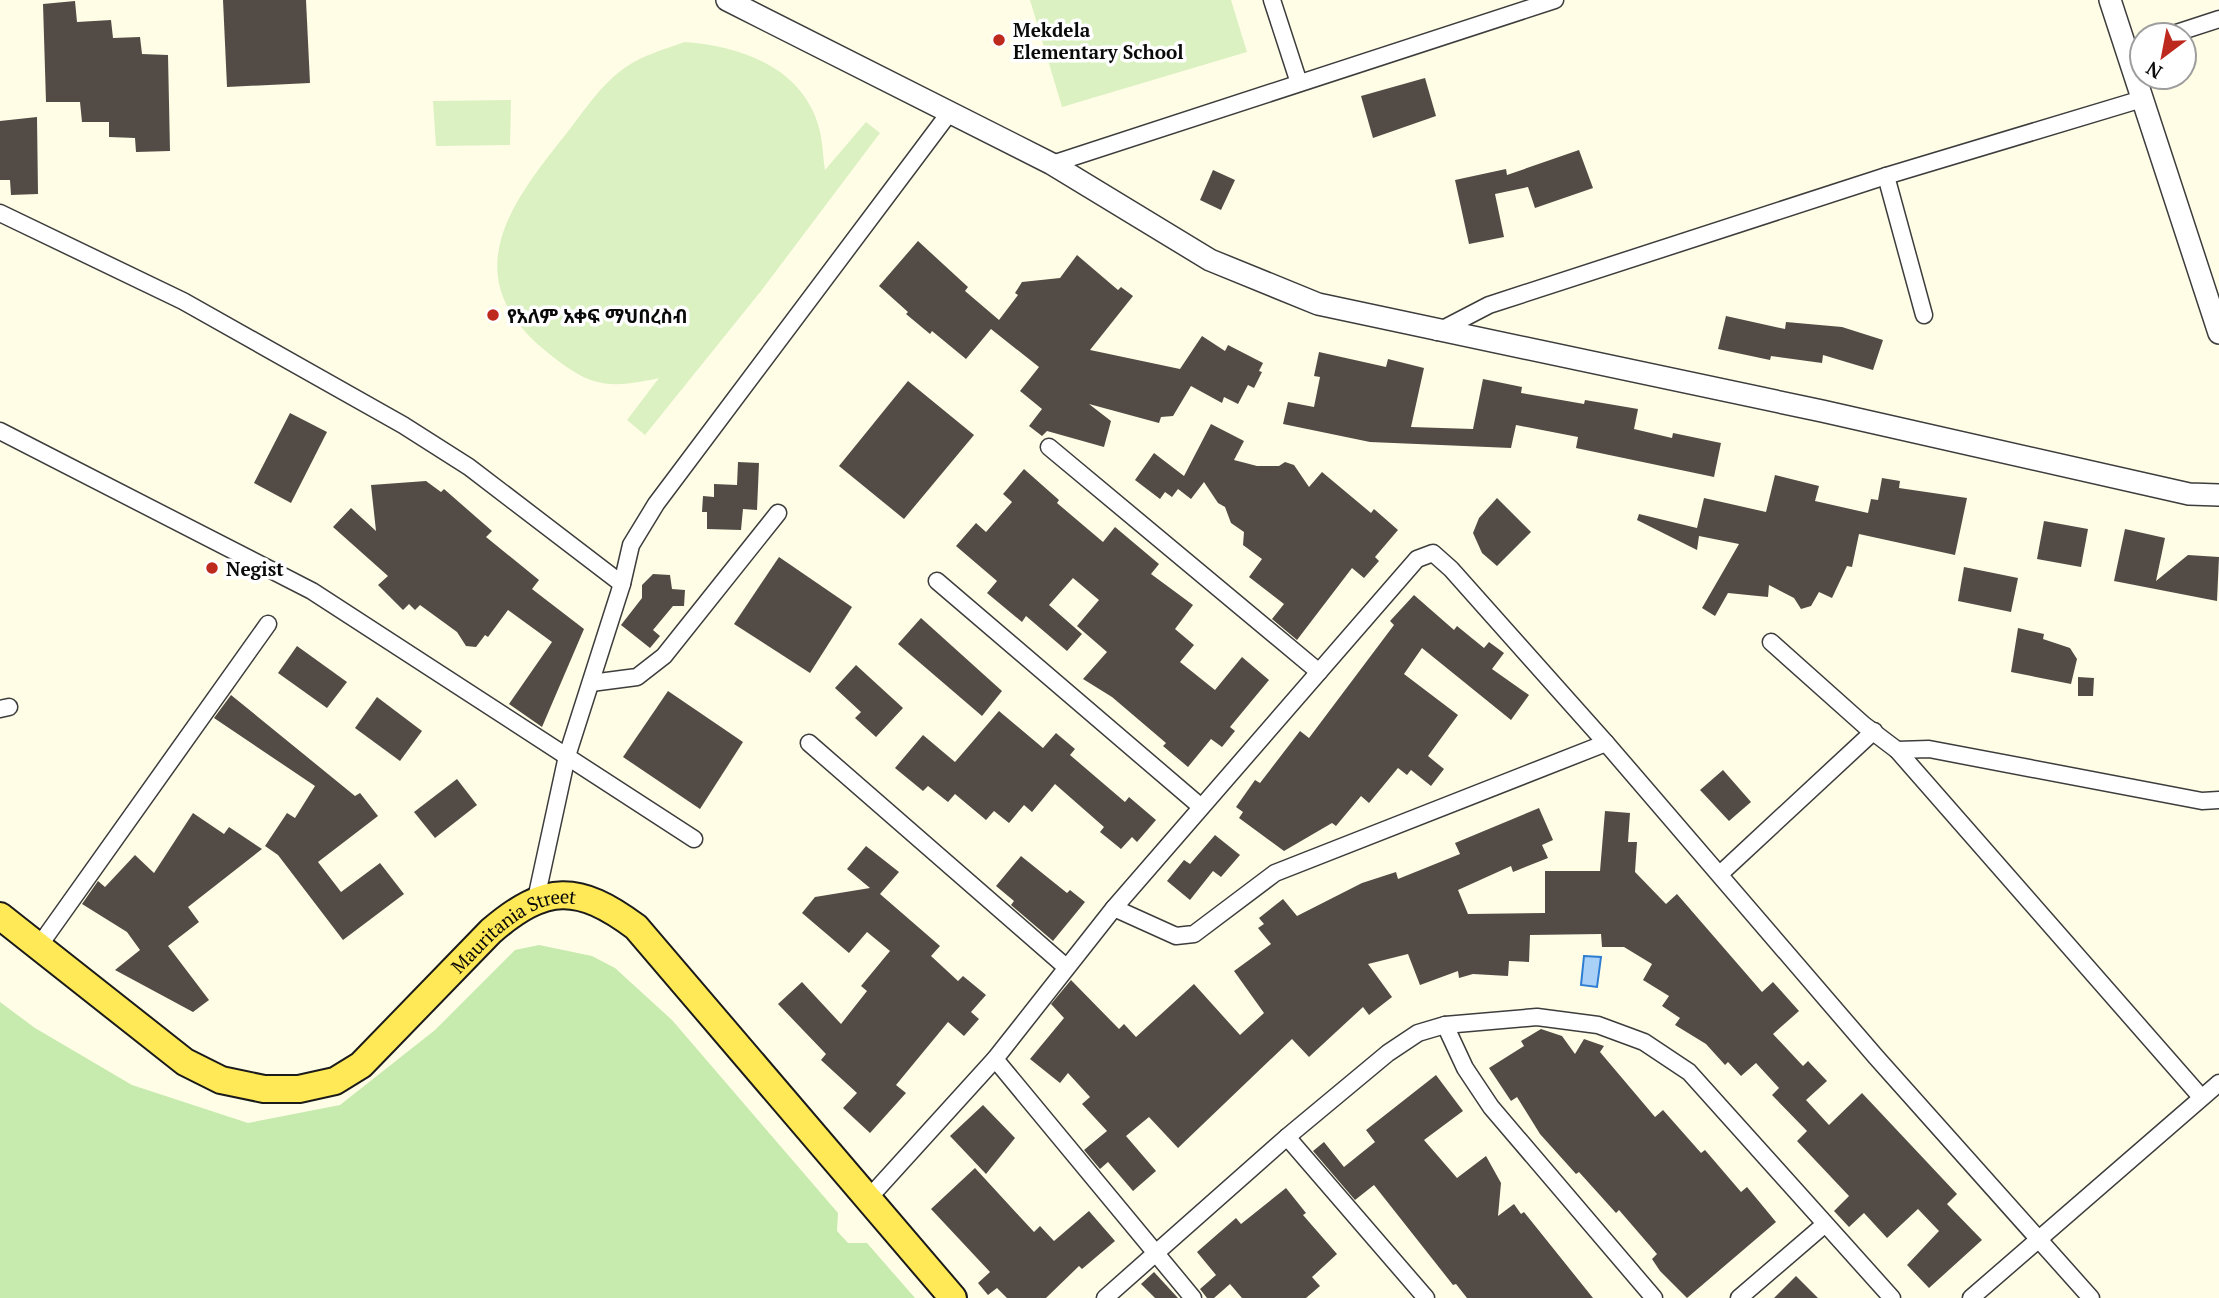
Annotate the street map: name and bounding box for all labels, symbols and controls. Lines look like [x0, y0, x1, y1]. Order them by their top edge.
place label: Mekdela Elementary School [1013, 17, 1184, 64]
north arrow [2128, 21, 2198, 91]
marker: Mekdela Elementary School [991, 32, 1007, 48]
text: N [2140, 56, 2166, 85]
place label: የአለም አቀፍ ማህበረስብ [507, 303, 687, 328]
marker: የአለም አቀፍ ማህበረስብ [485, 307, 501, 323]
place label: Negist [226, 556, 284, 581]
marker: Negist [204, 560, 220, 576]
street label: Mauritania Street [445, 883, 578, 978]

